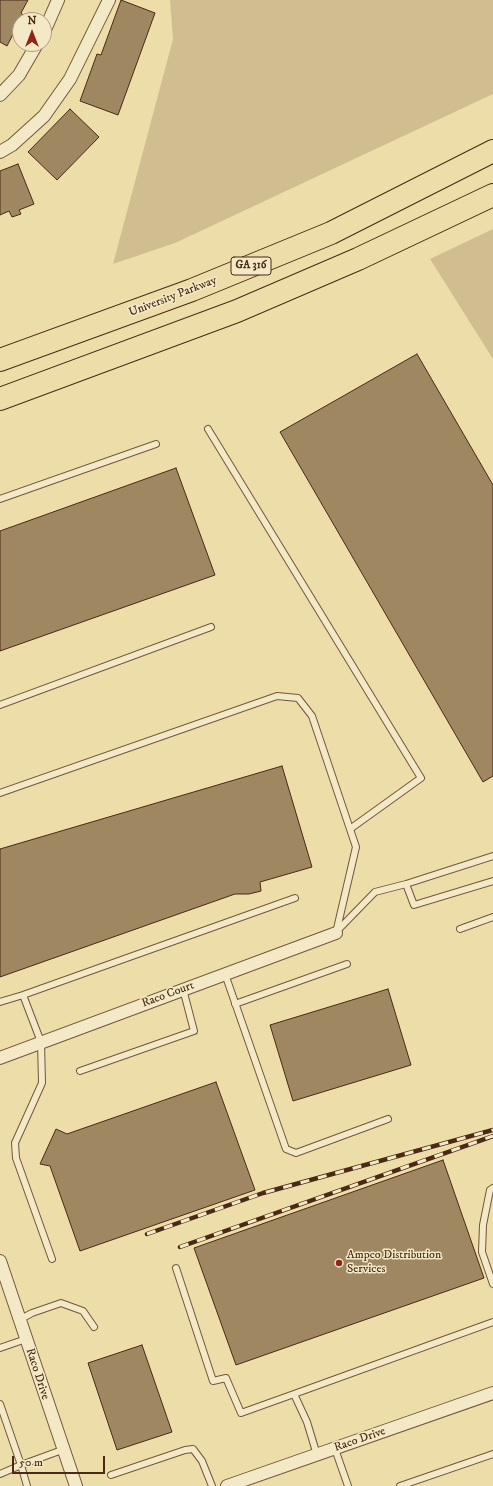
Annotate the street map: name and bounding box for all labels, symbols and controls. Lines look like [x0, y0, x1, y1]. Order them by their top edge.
north arrow [12, 12, 52, 52]
text: N [27, 14, 37, 28]
road number: GA 316 [231, 257, 271, 275]
street label: University Parkway [127, 274, 219, 320]
street label: Raco Court [140, 979, 196, 1011]
place label: Ampco Distribution Services [347, 1249, 441, 1277]
marker: Ampco Distribution Services [334, 1258, 344, 1268]
street label: Raco Drive [22, 1346, 52, 1402]
street label: Raco Drive [332, 1425, 388, 1455]
scale bar [14, 1448, 107, 1474]
text: 50 m [19, 1455, 43, 1470]

